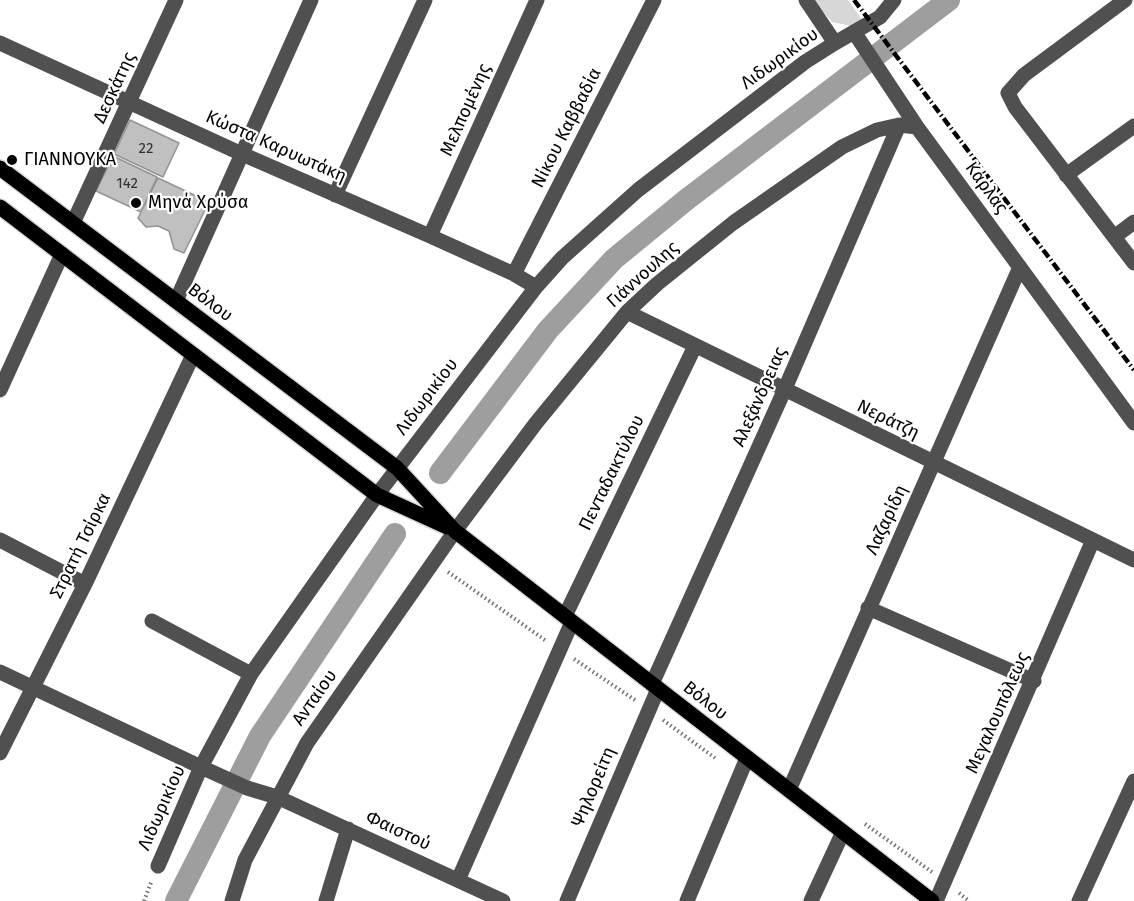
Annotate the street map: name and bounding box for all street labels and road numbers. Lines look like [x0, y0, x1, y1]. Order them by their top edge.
street label: Λιδωρικίου [737, 24, 823, 94]
street label: Δεσκάτης [89, 49, 141, 127]
street label: Μελπομένης [436, 61, 496, 159]
street label: Νίκου Καββαδία [527, 64, 607, 192]
street label: Κώστα Καρυωτάκη [202, 106, 350, 188]
street label: Κάρλας [960, 158, 1012, 218]
street label: Γιάννουλης [603, 237, 683, 313]
street label: Βόλου [183, 279, 237, 327]
street label: Αλεξάνδρειας [728, 344, 792, 450]
street label: Λιδωρικίου [391, 354, 463, 440]
street label: Νεράτζη [853, 396, 923, 444]
street label: Πενταδακτύλου [575, 412, 649, 534]
street label: Λαζαρίδη [861, 482, 913, 558]
street label: Στρατή Τσίρκα [46, 490, 116, 602]
street label: Μεγαλουπόλεως [962, 649, 1034, 777]
street label: Ανταίου [288, 666, 342, 730]
street label: Βόλου [678, 677, 732, 725]
street label: Ψηλορείτη [567, 744, 621, 830]
street label: Λιδωρικίου [134, 762, 190, 854]
street label: Φαιστού [362, 807, 434, 855]

